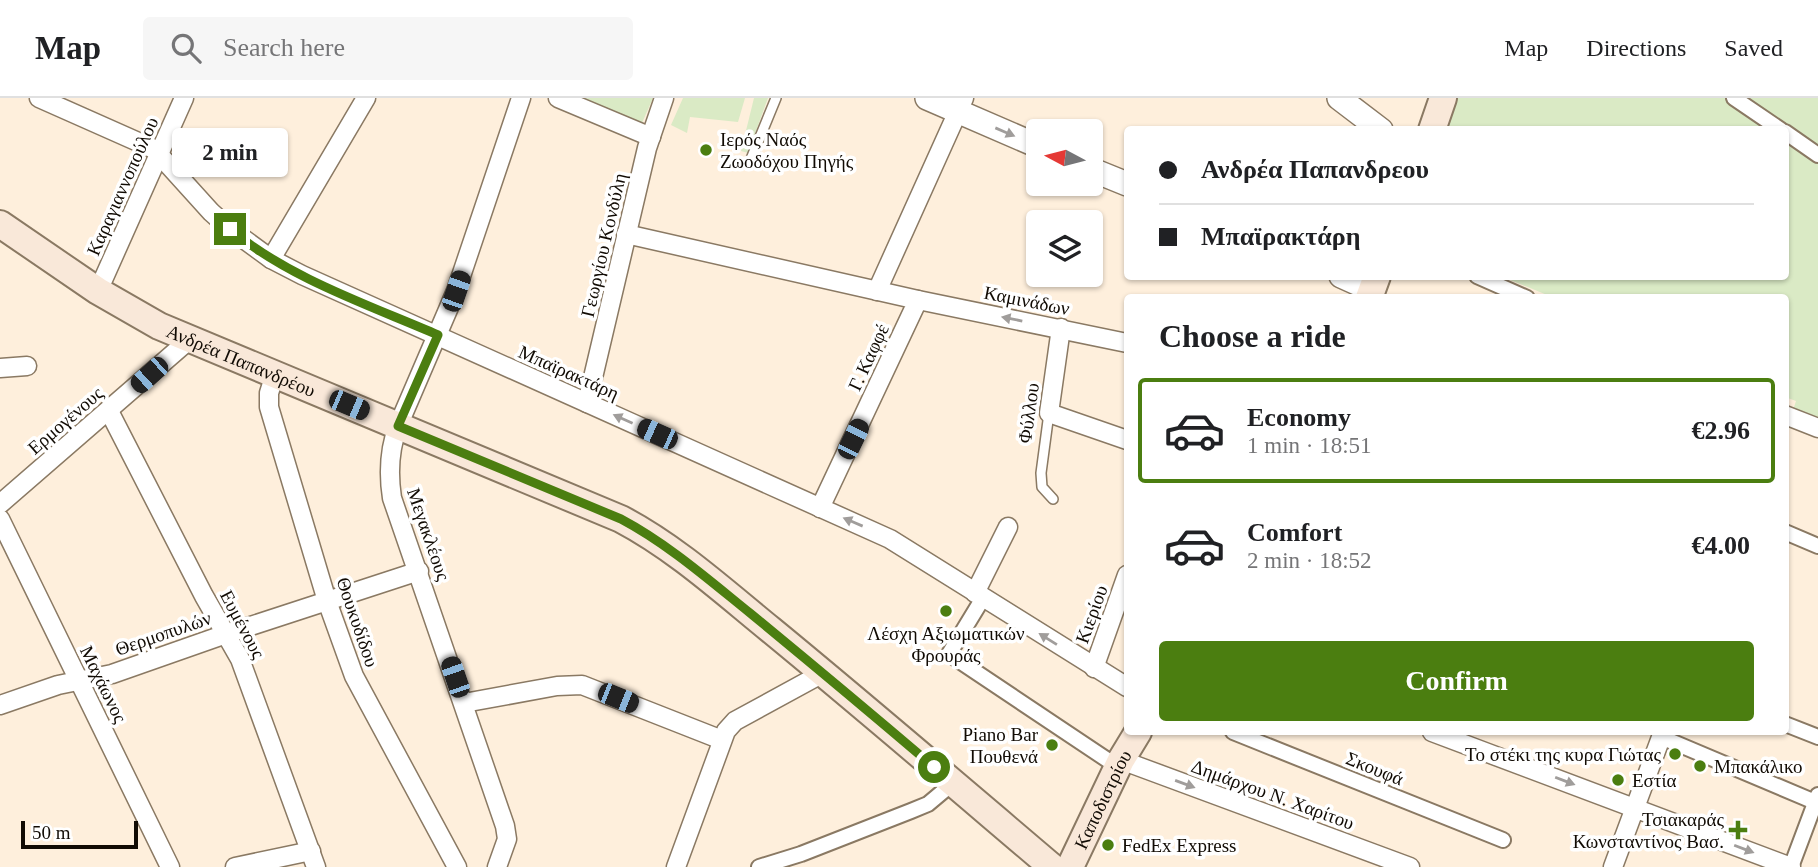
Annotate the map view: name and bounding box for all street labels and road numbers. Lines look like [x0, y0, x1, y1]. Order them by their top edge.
street label: Καραγιαννοπούλου [83, 114, 162, 259]
street label: Γεωργίου Κονδύλη [577, 171, 630, 319]
street label: Καμινάδων [982, 282, 1072, 319]
street label: Ανδρέα Παπανδρέου [163, 320, 318, 401]
street label: Γ. Καφφέ [844, 321, 893, 394]
street label: Μπαϊρακτάρη [515, 341, 622, 404]
street label: Ερμογένους [24, 382, 107, 459]
street label: Φύλλου [1014, 382, 1043, 445]
street label: Μεγακλέους [403, 485, 454, 584]
street label: Θουκυδίδου [332, 575, 383, 670]
street label: Κιερίου [1071, 582, 1112, 646]
street label: Ευμένους [216, 587, 269, 662]
street label: Θερμοπυλών [112, 607, 214, 660]
street label: Μαχάωνος [76, 642, 131, 727]
street label: Καποδιστρίου [1070, 746, 1136, 853]
street label: Σκουφά [1343, 747, 1407, 789]
street label: Δημάρχου Ν. Χαρίτου [1189, 755, 1357, 834]

